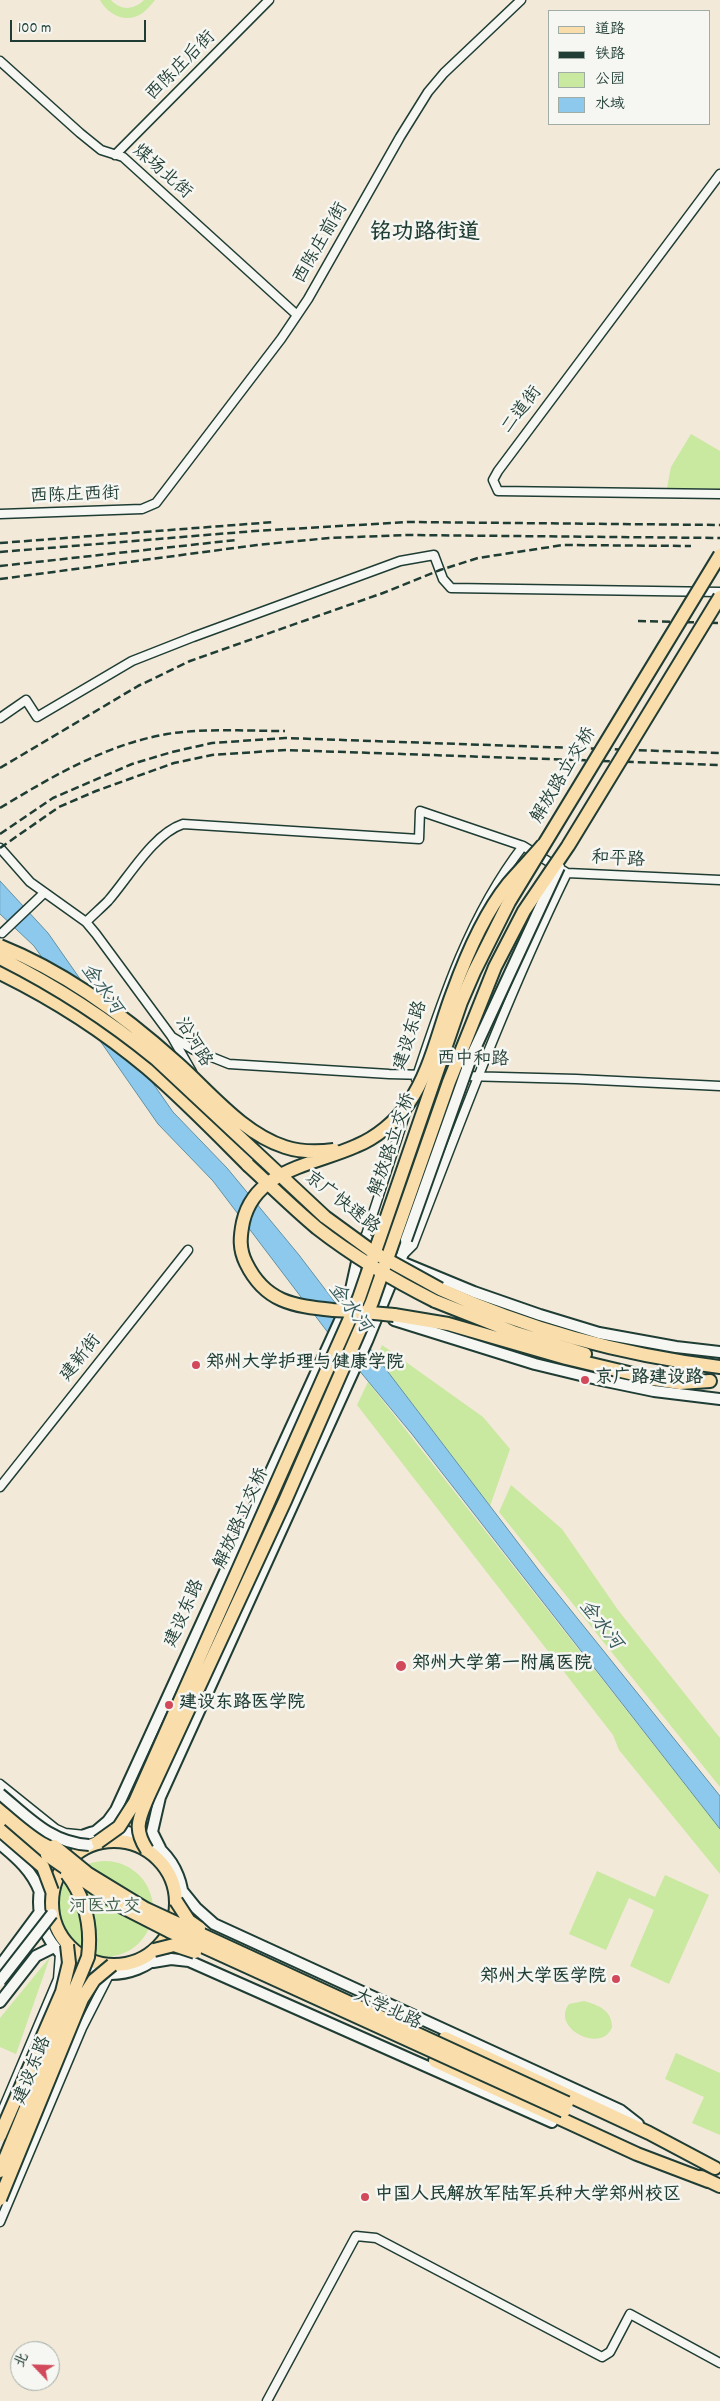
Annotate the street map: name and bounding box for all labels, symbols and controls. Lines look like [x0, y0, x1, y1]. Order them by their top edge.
scale bar [12, 10, 149, 42]
legend [548, 10, 710, 125]
text: 100 m [18, 18, 51, 40]
text: 道路 [595, 19, 625, 41]
street label: 西陈庄后街 [143, 28, 221, 106]
text: 铁路 [595, 44, 625, 66]
text: 公园 [595, 69, 625, 91]
text: 水域 [595, 94, 625, 116]
street label: 煤场北街 [127, 141, 195, 205]
street label: 西陈庄前街 [290, 200, 354, 288]
district label: 铭功路街道 [370, 222, 480, 248]
street label: 二道街 [498, 383, 548, 439]
street label: 西陈庄西街 [30, 485, 120, 509]
street label: 解放路立交桥 [528, 724, 602, 828]
street label: 和平路 [590, 849, 646, 873]
water label: 金水河 [74, 960, 126, 1020]
street label: 建设东路 [391, 998, 433, 1074]
street label: 沿河路 [169, 1014, 215, 1072]
street label: 西中和路 [437, 1050, 509, 1072]
street label: 解放路立交桥 [366, 1090, 422, 1200]
street label: 京广快速路 [299, 1168, 383, 1240]
water label: 金水河 [322, 1279, 374, 1339]
street label: 建新街 [57, 1331, 107, 1387]
place label: 郑州大学护理与健康学院 [206, 1354, 404, 1376]
marker: 郑州大学护理与健康学院 [190, 1359, 202, 1371]
place label: 京广路建设路 [595, 1369, 703, 1391]
marker: 京广路建设路 [579, 1374, 591, 1386]
street label: 解放路立交桥 [211, 1465, 275, 1573]
street label: 建设东路 [161, 1577, 211, 1651]
water label: 金水河 [572, 1597, 626, 1655]
place label: 郑州大学第一附属医院 [412, 1655, 592, 1677]
marker: 郑州大学第一附属医院 [394, 1659, 408, 1673]
place label: 建设东路医学院 [179, 1694, 305, 1716]
marker: 建设东路医学院 [163, 1699, 175, 1711]
park label: 河医立交 [69, 1898, 141, 1920]
place label: 郑州大学医学院 [480, 1968, 606, 1990]
marker: 郑州大学医学院 [610, 1973, 622, 1985]
street label: 大学北路 [350, 1986, 424, 2036]
street label: 建设东路 [11, 2034, 57, 2108]
place label: 中国人民解放军陆军兵种大学郑州校区 [375, 2186, 681, 2208]
marker: 中国人民解放军陆军兵种大学郑州校区 [359, 2191, 371, 2203]
north arrow [10, 2341, 60, 2391]
text: 北 [10, 2350, 34, 2371]

